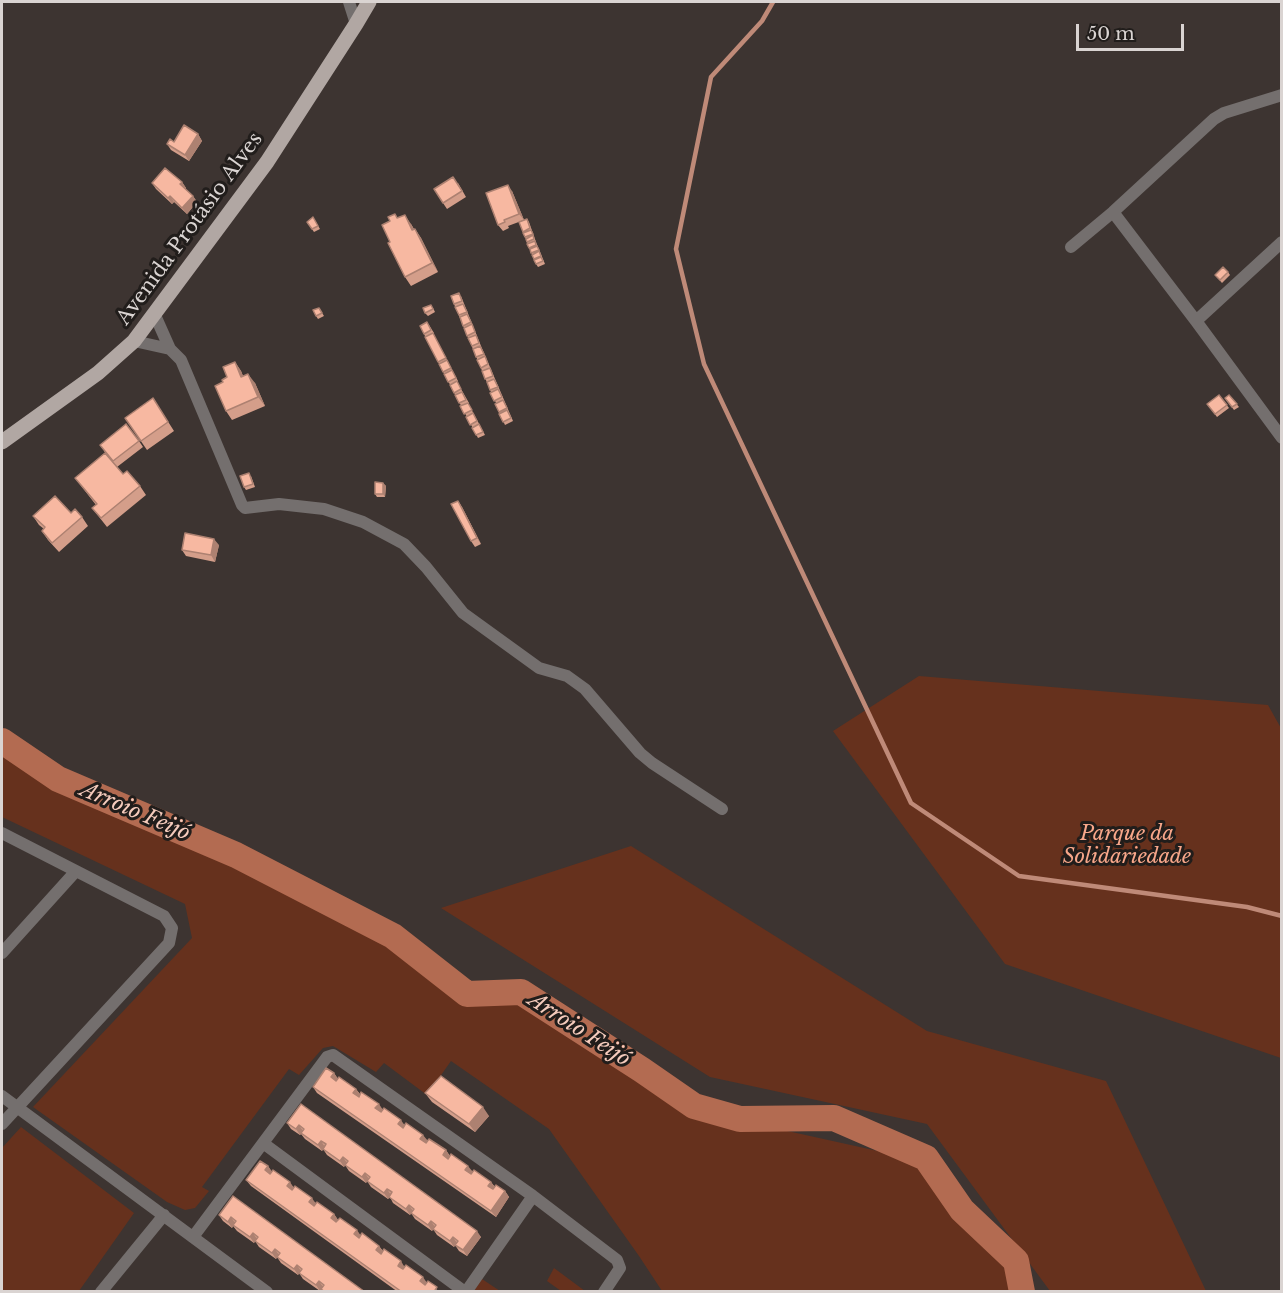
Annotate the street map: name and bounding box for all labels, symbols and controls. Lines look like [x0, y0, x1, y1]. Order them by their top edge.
scale bar [1079, 12, 1187, 50]
text: 50 m [1087, 23, 1135, 45]
street label: Avenida Protásio Alves [112, 128, 268, 330]
water label: Arroio Feijó [76, 778, 194, 846]
park label: Parque da Solidariedade [1063, 822, 1191, 869]
water label: Arroio Feijó [523, 988, 635, 1072]

